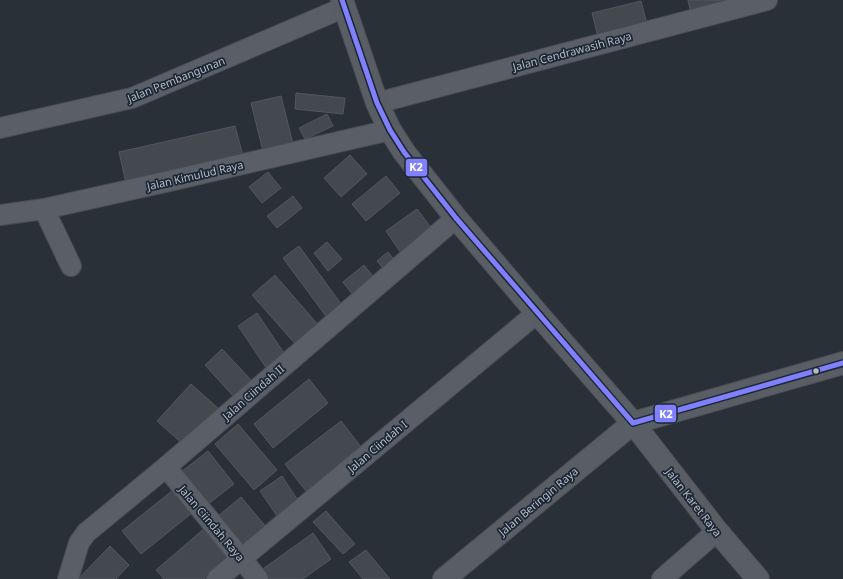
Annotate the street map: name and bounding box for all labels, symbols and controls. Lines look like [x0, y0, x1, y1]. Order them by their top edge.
street label: Jalan Cendrawasih Raya [510, 28, 633, 74]
street label: Jalan Pembangunan [124, 53, 227, 106]
street label: Jalan Kimulud Raya [144, 157, 245, 194]
line badge: K2 [405, 158, 428, 177]
text: K2 [409, 159, 423, 174]
street label: Jalan Ciindah II [218, 361, 287, 424]
unlabelled marker [811, 366, 821, 376]
line badge: K2 [654, 404, 677, 423]
text: K2 [659, 406, 673, 421]
street label: Jalan Ciindah I [343, 416, 410, 476]
street label: Jalan Beringin Raya [494, 463, 581, 539]
street label: Jalan Karet Raya [662, 464, 725, 539]
street label: Jalan Ciindah Raya [175, 481, 248, 564]

